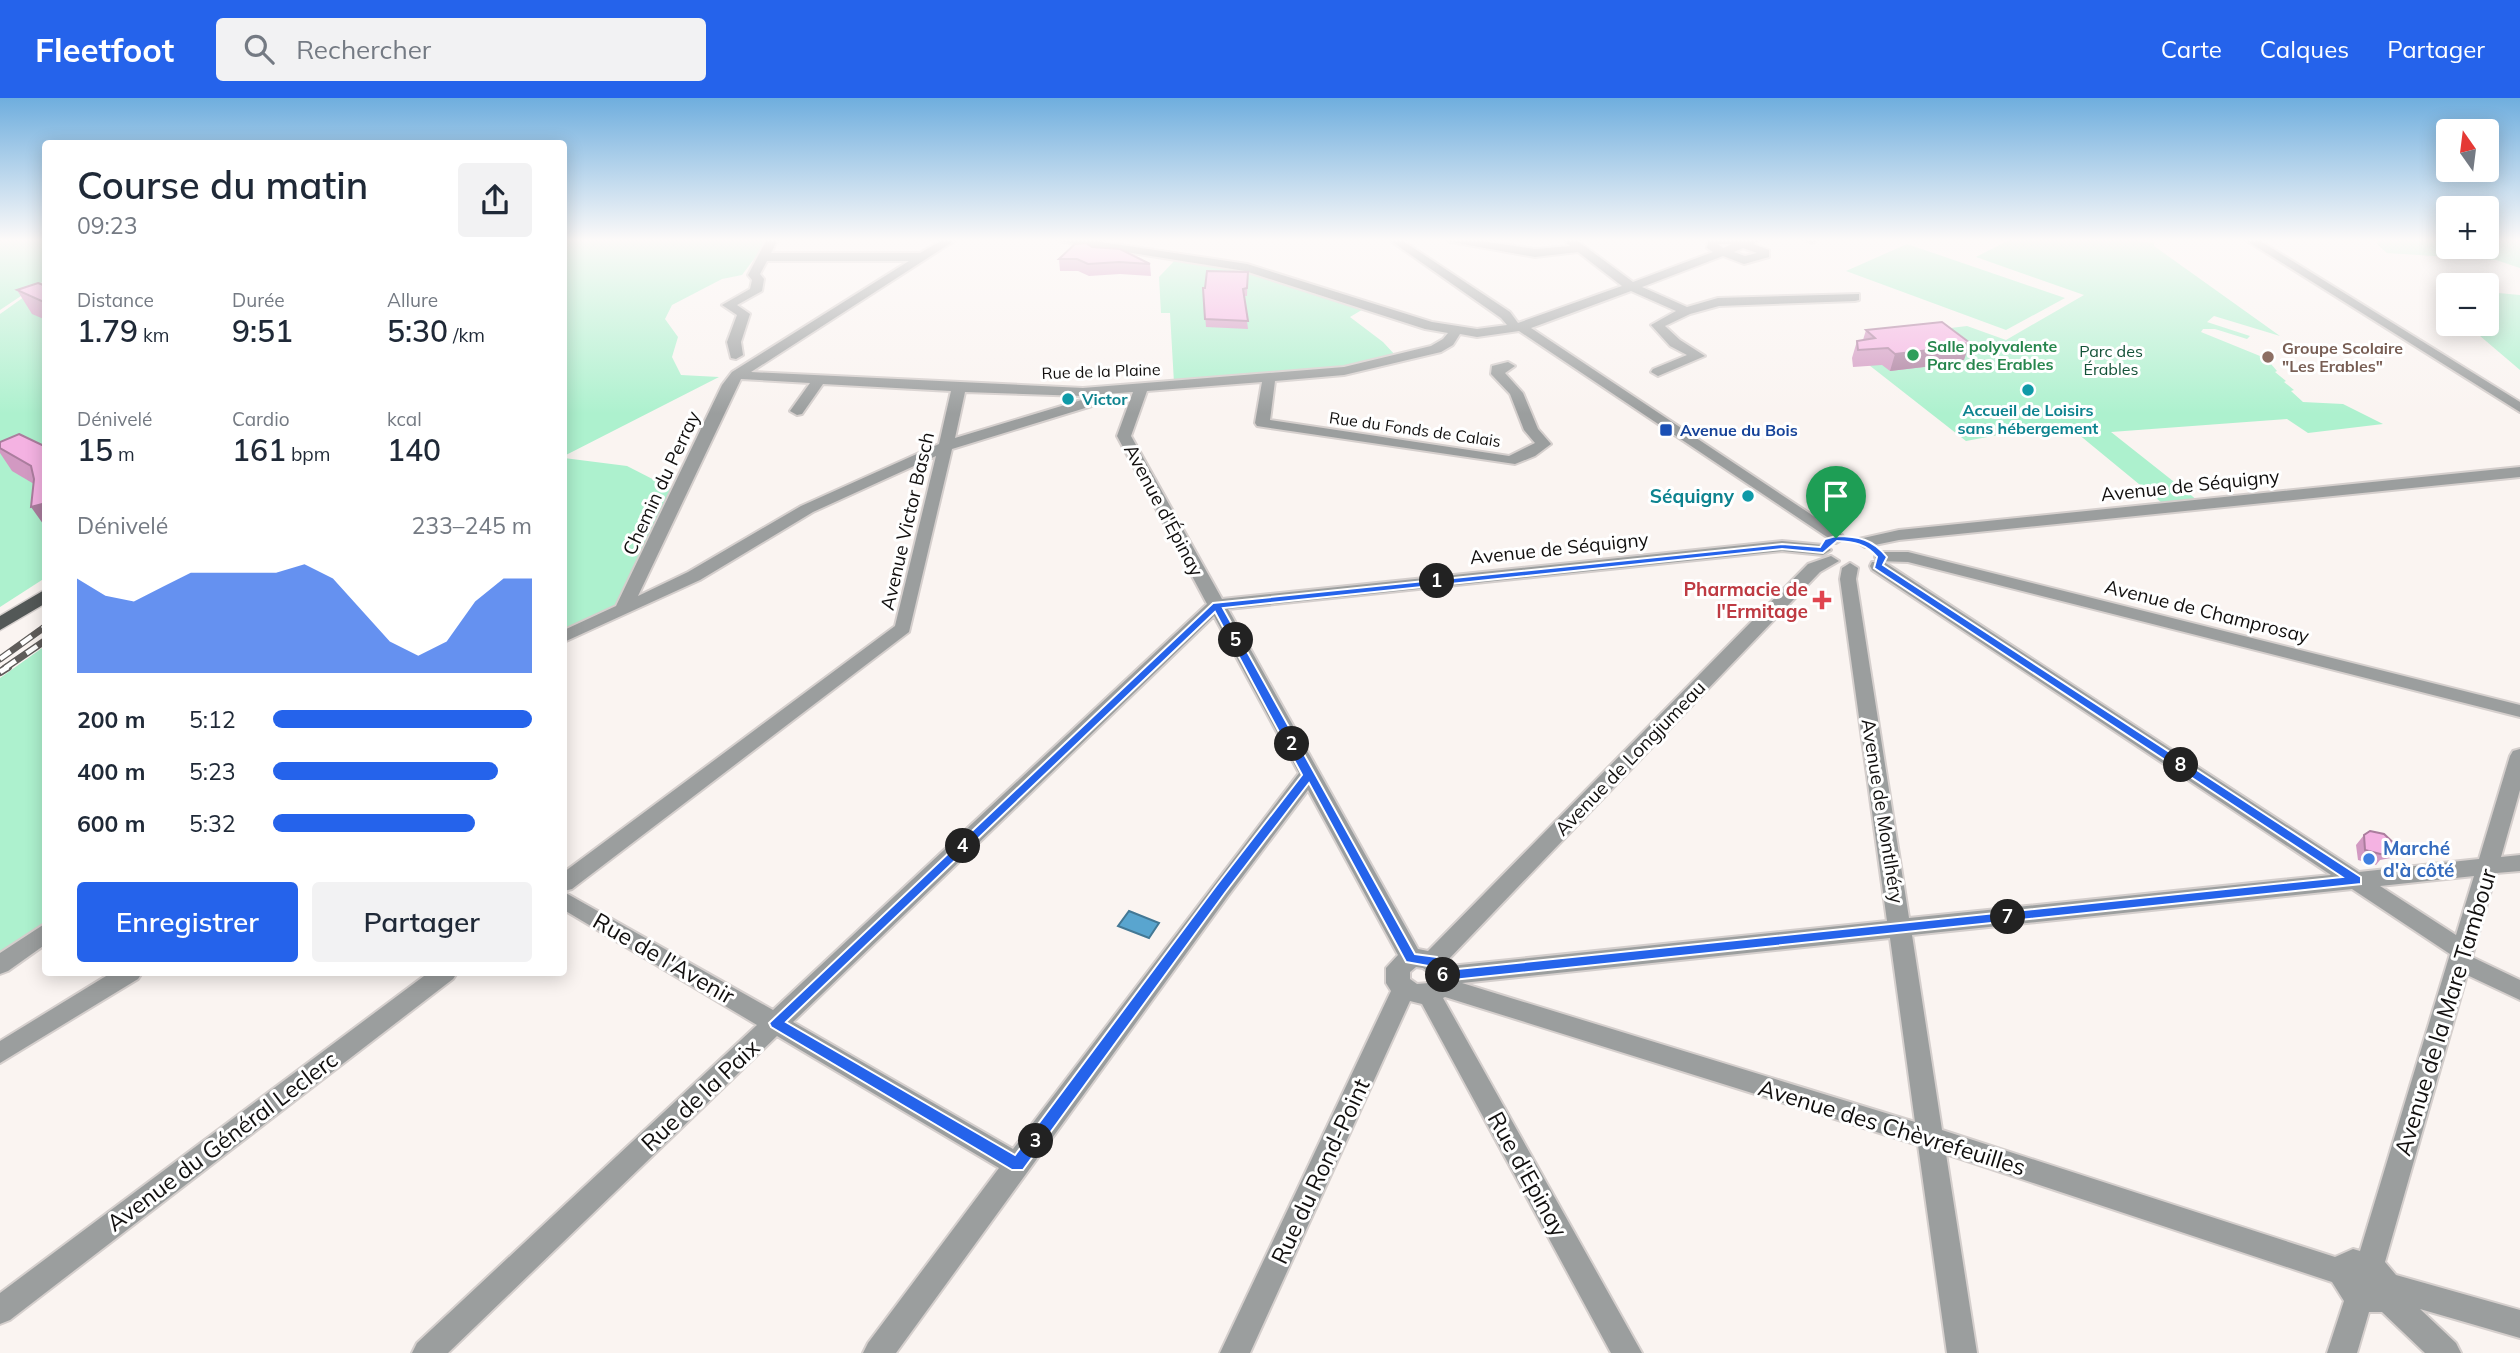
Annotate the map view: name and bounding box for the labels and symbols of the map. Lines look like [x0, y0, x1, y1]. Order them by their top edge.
north arrow [2436, 119, 2499, 182]
place label: Salle polyvalente Parc des Erables [1927, 336, 2057, 374]
place label: Groupe Scolaire "Les Erables" [2282, 338, 2403, 376]
park label: Parc des Érables [2079, 341, 2143, 379]
marker: Salle polyvalente Parc des Erables [1905, 347, 1921, 363]
marker: Groupe Scolaire "Les Erables" [2260, 349, 2276, 365]
street label: Rue de la Plaine [1041, 359, 1161, 383]
marker: Accueil de Loisirs sans hébergement [2020, 382, 2036, 398]
place label: Victor [1081, 389, 1128, 409]
marker: Victor [1060, 391, 1076, 407]
place label: Accueil de Loisirs sans hébergement [1958, 400, 2098, 438]
street label: Chemin du Perray [617, 407, 705, 559]
street label: Rue du Fonds de Calais [1328, 407, 1502, 451]
place label: Avenue du Bois [1680, 420, 1798, 440]
marker: Avenue du Bois [1658, 422, 1674, 438]
street label: Avenue Victor Basch [875, 430, 939, 612]
street label: Avenue d'Épinay [1119, 440, 1209, 580]
street label: Avenue de Séquigny [2099, 464, 2281, 506]
pin [1806, 466, 1866, 538]
place label: Séquigny [1650, 484, 1735, 508]
marker: Séquigny [1740, 488, 1756, 504]
street label: Avenue de Séquigny [1468, 527, 1650, 569]
pin: 1 [1420, 564, 1454, 598]
street label: Avenue de Champrosay [2102, 574, 2312, 648]
place label: Pharmacie de l'Ermitage [1683, 577, 1808, 623]
marker: Pharmacie de l'Ermitage [1814, 592, 1830, 608]
pin: 5 [1218, 622, 1254, 658]
street label: Avenue de Longjumeau [1550, 675, 1710, 841]
street label: Avenue de Montlhéry [1857, 717, 1909, 905]
pin: 2 [1274, 726, 1310, 762]
pin: 8 [2164, 748, 2198, 782]
pin: 4 [946, 828, 981, 864]
place label: Marché d'à côté [2383, 836, 2454, 882]
marker: Marché d'à côté [2361, 851, 2377, 867]
street label: Avenue de la Mare Tambour [2387, 864, 2503, 1159]
pin: 7 [1990, 900, 2025, 934]
street label: Rue de l'Avenir [588, 906, 741, 1011]
pin: 6 [1426, 958, 1460, 992]
street label: Rue de la Paix [635, 1032, 766, 1157]
street label: Avenue du Général Leclerc [101, 1045, 343, 1237]
street label: Avenue des Chèvrefeuilles [1755, 1073, 2029, 1181]
street label: Rue du Rond-Point [1264, 1074, 1376, 1268]
street label: Rue d'Epinay [1482, 1106, 1574, 1242]
pin: 3 [1018, 1124, 1054, 1158]

